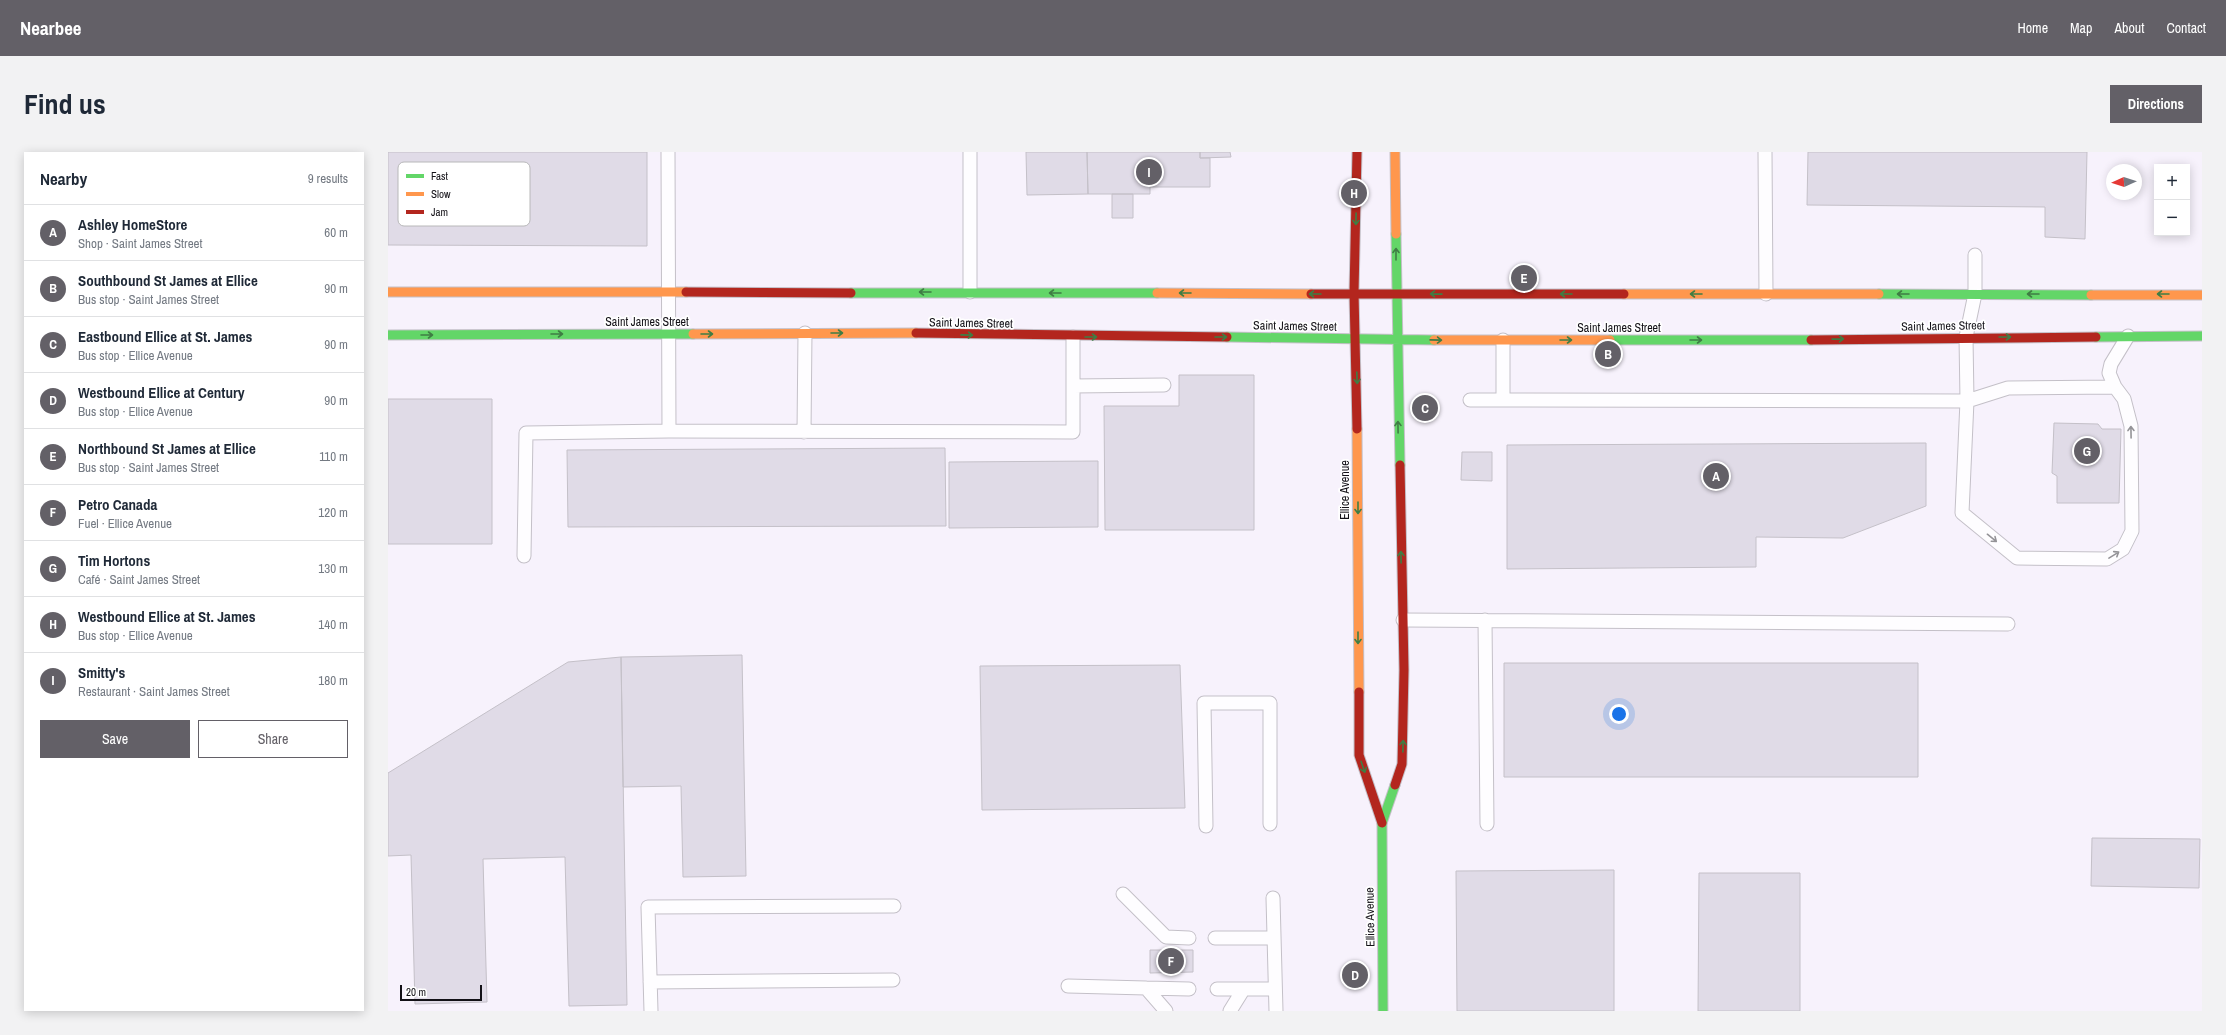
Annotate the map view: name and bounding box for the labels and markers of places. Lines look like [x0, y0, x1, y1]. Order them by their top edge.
pin: I [1136, 157, 1162, 187]
pin: H [1341, 178, 1367, 208]
pin: E [1511, 263, 1537, 293]
pin: B [1595, 339, 1621, 369]
pin: C [1412, 393, 1438, 423]
pin: G [2074, 436, 2100, 466]
pin: A [1703, 461, 1729, 491]
pin: F [1158, 946, 1184, 976]
pin: D [1342, 960, 1368, 990]

